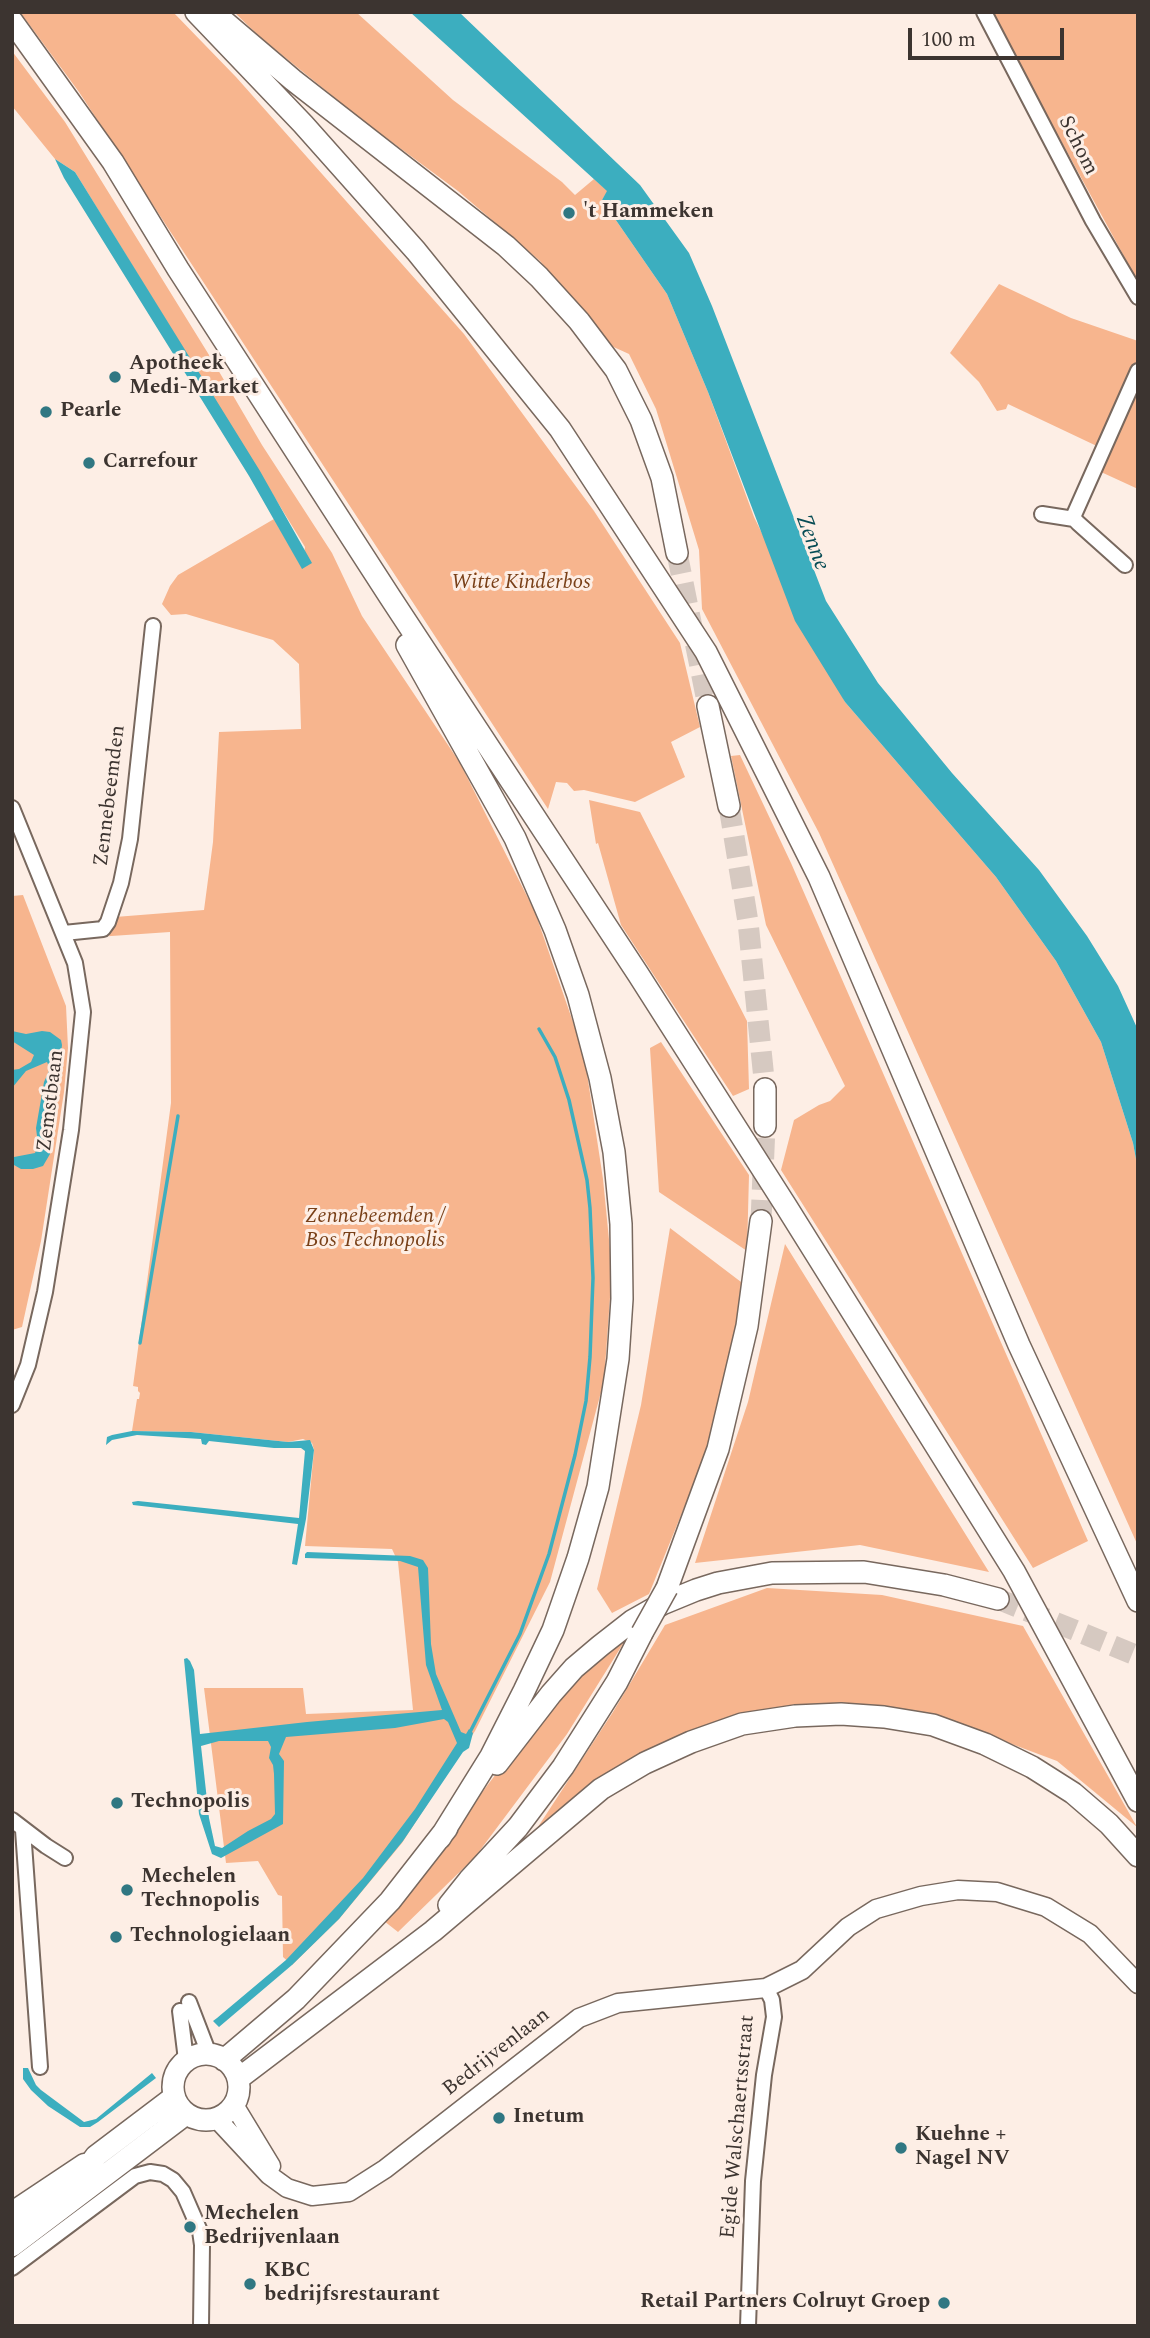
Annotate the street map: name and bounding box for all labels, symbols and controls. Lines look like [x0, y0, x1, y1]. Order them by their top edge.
scale bar [912, 14, 1068, 58]
text: 100 m [921, 24, 976, 56]
street label: Schom [1051, 112, 1103, 180]
place label: 't Hammeken [583, 200, 714, 226]
marker: 't Hammeken [561, 205, 577, 221]
place label: Apotheek Medi-Market [129, 352, 259, 402]
marker: Apotheek Medi-Market [107, 369, 123, 385]
place label: Pearle [60, 399, 122, 425]
marker: Pearle [38, 404, 54, 420]
place label: Carrefour [103, 450, 197, 476]
marker: Carrefour [81, 455, 97, 471]
water label: Zenne [788, 511, 834, 575]
park label: Witte Kinderbos [451, 571, 591, 597]
street label: Zennebeemden [90, 724, 132, 868]
street label: Zemstbaan [33, 1049, 71, 1153]
park label: Zennebeemden / Bos Technopolis [305, 1205, 445, 1255]
place label: Technopolis [131, 1790, 250, 1816]
marker: Technopolis [109, 1795, 125, 1811]
place label: Mechelen Technopolis [141, 1865, 260, 1915]
marker: Mechelen Technopolis [119, 1882, 135, 1898]
place label: Technologielaan [130, 1924, 290, 1950]
marker: Technologielaan [108, 1929, 124, 1945]
street label: Bedrijvenlaan [438, 2003, 556, 2103]
street label: Egide Walschaertsstraat [717, 2014, 761, 2240]
place label: Inetum [513, 2105, 584, 2131]
marker: Inetum [491, 2110, 507, 2126]
place label: Kuehne + Nagel NV [915, 2123, 1010, 2173]
marker: Kuehne + Nagel NV [893, 2140, 909, 2156]
place label: Mechelen Bedrijvenlaan [204, 2202, 340, 2252]
marker: Mechelen Bedrijvenlaan [182, 2219, 198, 2235]
place label: KBC bedrijfsrestaurant [264, 2259, 440, 2309]
marker: KBC bedrijfsrestaurant [242, 2276, 258, 2292]
place label: Retail Partners Colruyt Groep [640, 2290, 930, 2316]
marker: Retail Partners Colruyt Groep [936, 2295, 952, 2311]

